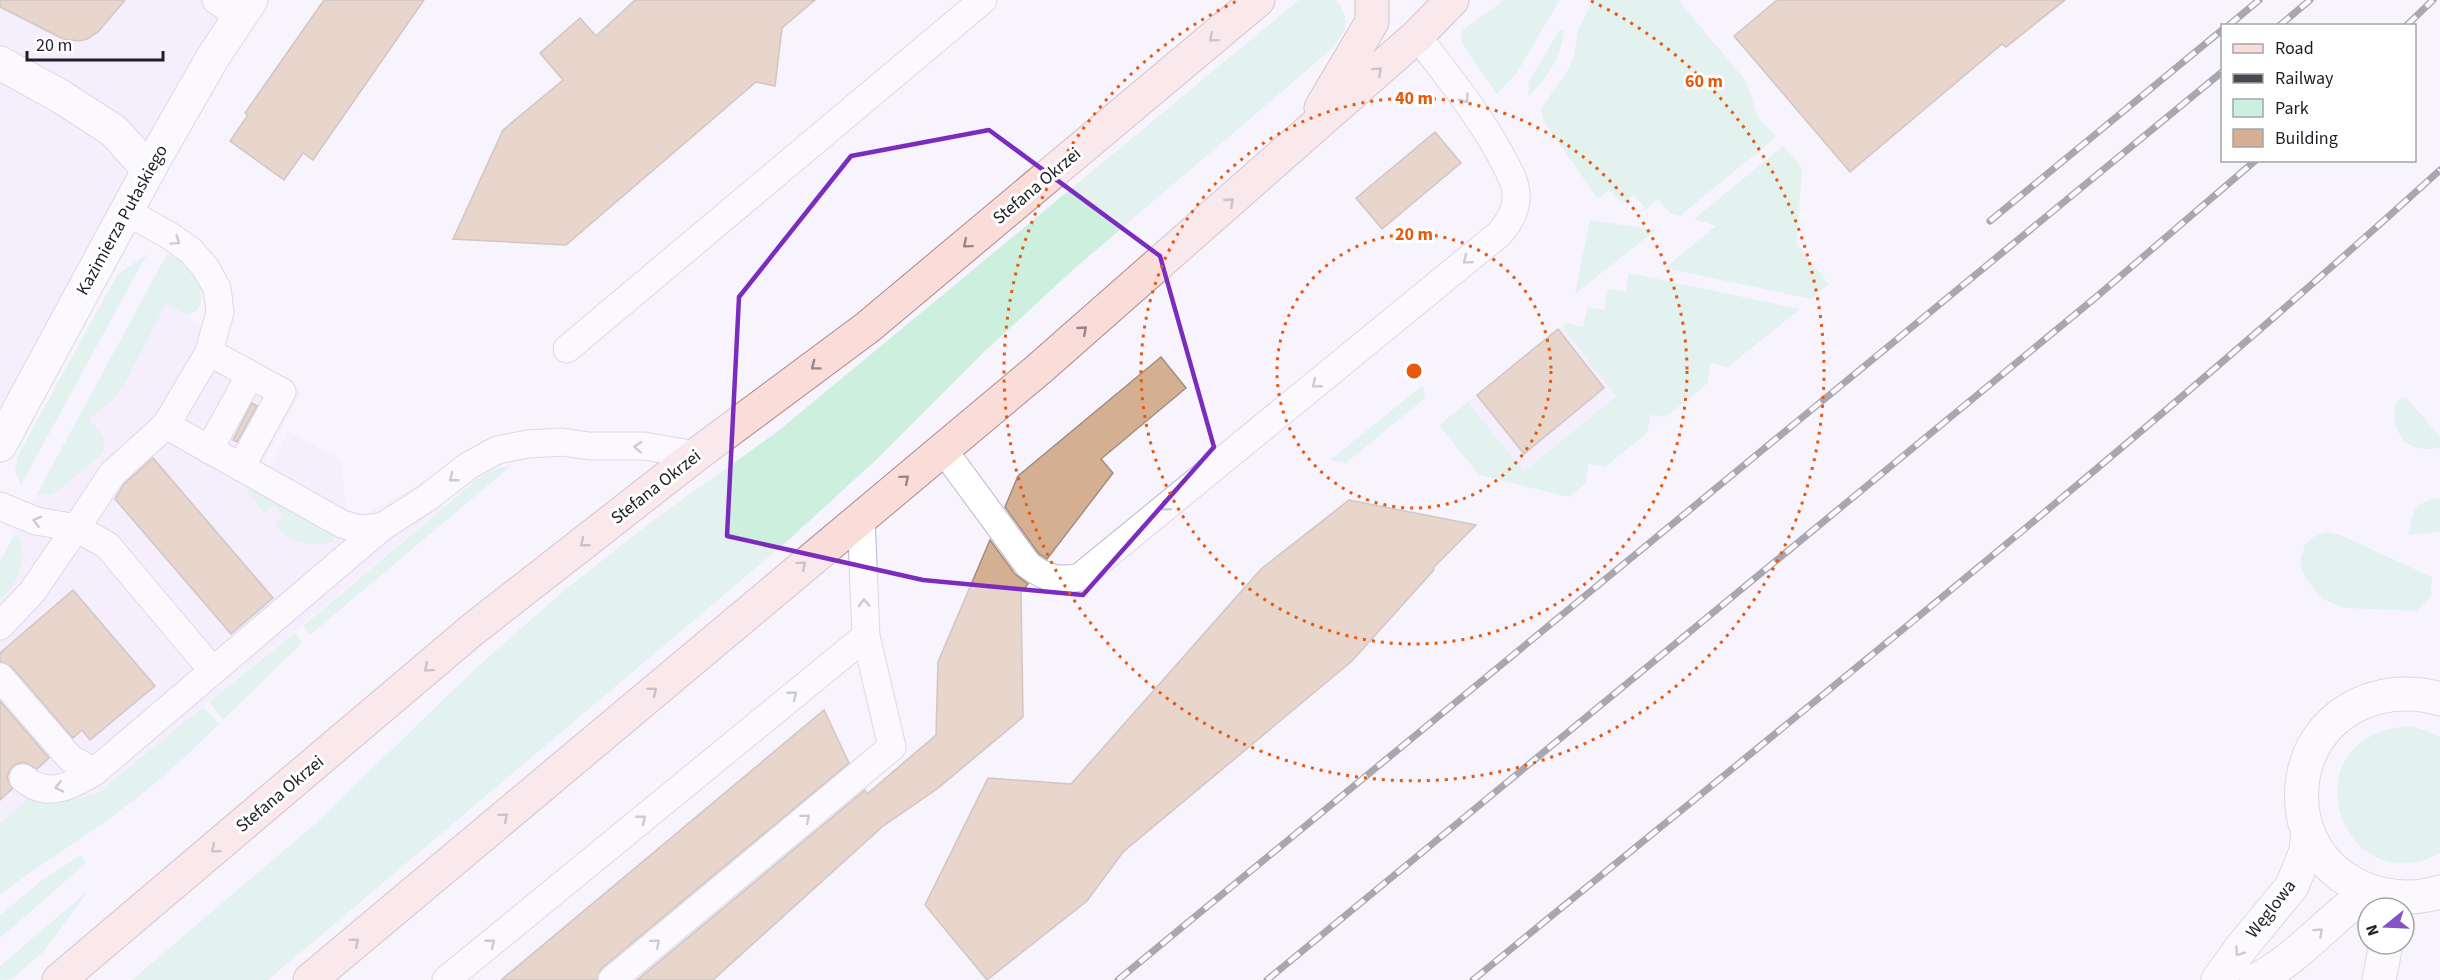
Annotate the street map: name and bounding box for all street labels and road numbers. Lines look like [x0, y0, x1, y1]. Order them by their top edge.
street label: Kazimierza Pułaskiego [70, 140, 174, 300]
street label: Stefana Okrzei [987, 142, 1087, 230]
street label: Stefana Okrzei [606, 444, 706, 530]
street label: Stefana Okrzei [230, 750, 330, 838]
street label: Węglowa [2240, 874, 2302, 944]

